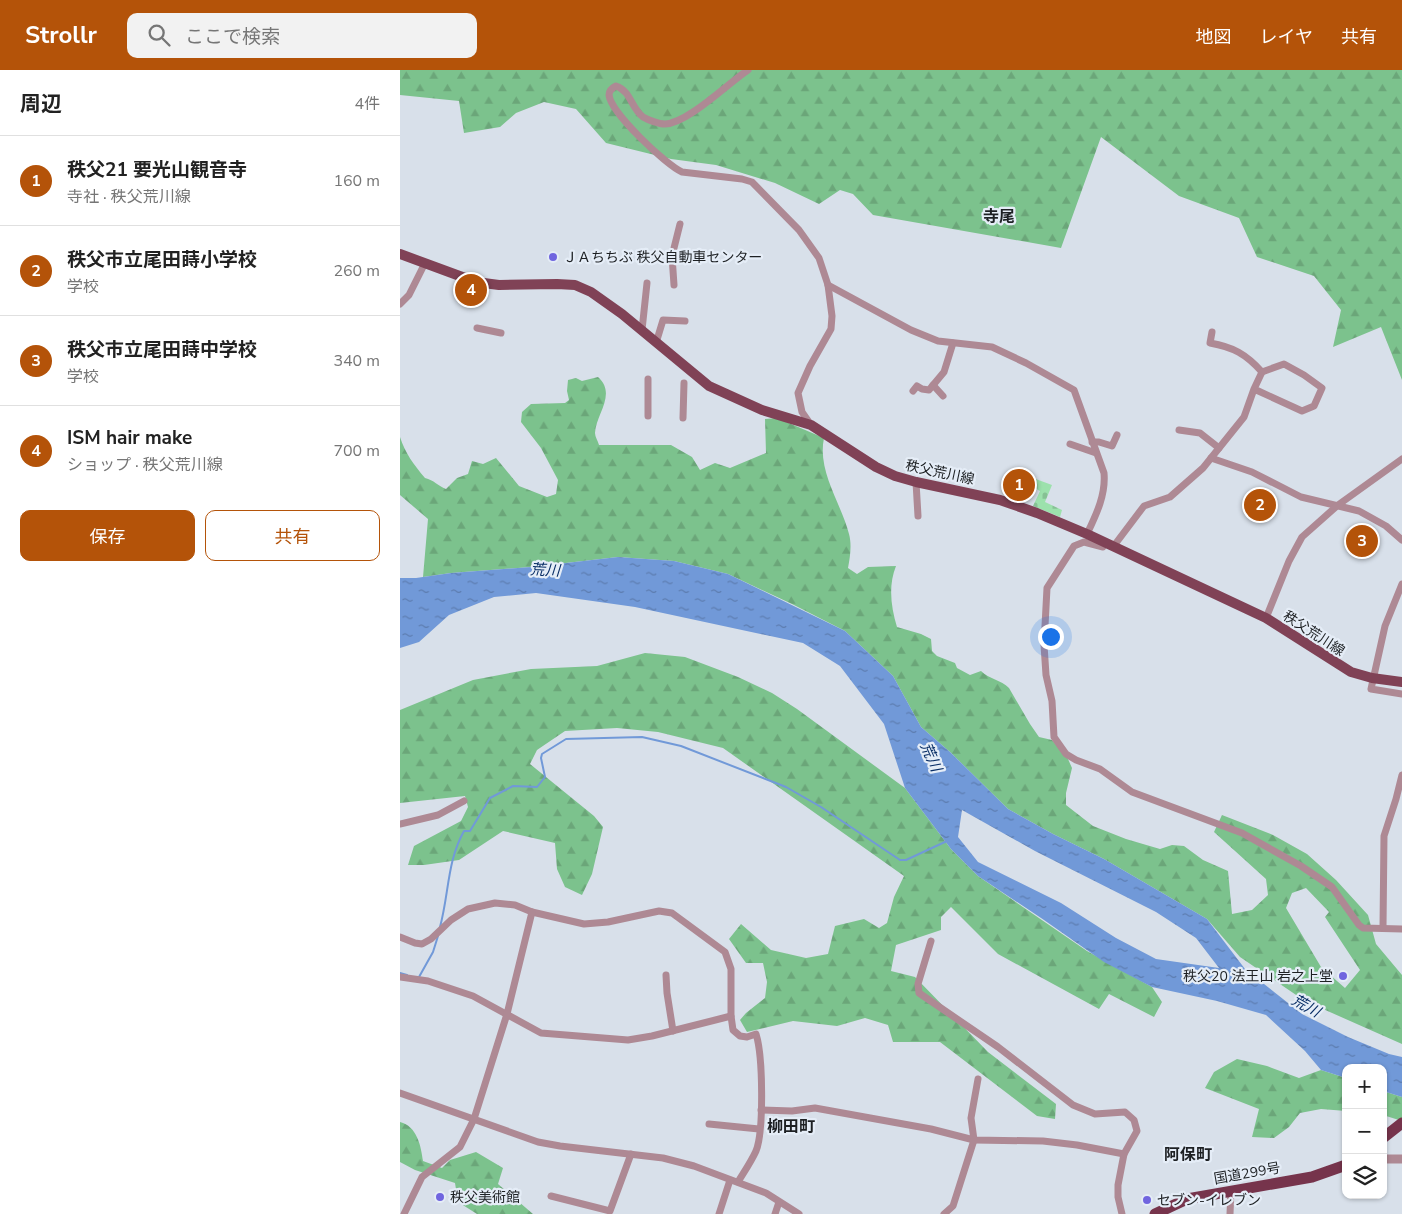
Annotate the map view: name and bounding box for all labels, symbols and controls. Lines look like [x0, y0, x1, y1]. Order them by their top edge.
search box [127, 13, 477, 58]
text: Strollr [25, 19, 97, 51]
icon: search [145, 21, 173, 49]
text: ここで検索 [185, 24, 280, 50]
text: 地図 [1196, 25, 1232, 49]
text: レイヤ [1260, 25, 1313, 49]
text: 共有 [1341, 25, 1377, 49]
text: 周辺 [20, 90, 62, 118]
text: 4件 [354, 93, 380, 115]
text: 秩父21 要光山観音寺 [67, 157, 247, 183]
text: 1 [31, 170, 41, 192]
text: 160 m [333, 170, 380, 192]
text: 寺社 · 秩父荒川線 [67, 186, 191, 208]
district label: 寺尾 [983, 206, 1015, 228]
text: 秩父市立尾田蒔小学校 [67, 247, 257, 273]
place label: ＪＡちちぶ 秩父自動車センター [563, 248, 763, 267]
marker: ＪＡちちぶ 秩父自動車センター [547, 251, 559, 263]
text: 2 [31, 260, 41, 282]
text: 260 m [333, 260, 380, 282]
pin: 4 [455, 271, 487, 309]
text: 学校 [67, 276, 99, 298]
text: 秩父市立尾田蒔中学校 [67, 337, 257, 363]
text: 3 [31, 350, 41, 372]
text: 340 m [333, 350, 380, 372]
text: 学校 [67, 366, 99, 388]
text: ISM hair make [67, 425, 192, 451]
text: 4 [31, 440, 41, 462]
text: 700 m [333, 440, 380, 462]
text: ショップ · 秩父荒川線 [67, 454, 223, 476]
street label: 秩父荒川線 [904, 456, 976, 489]
pin: 1 [1003, 466, 1035, 504]
pin: 2 [1244, 486, 1276, 524]
button: 保存 [20, 510, 195, 561]
button: 共有 [205, 510, 380, 561]
pin: 3 [1346, 522, 1378, 560]
water label: 荒川 [529, 559, 562, 581]
street label: 秩父荒川線 [1279, 606, 1348, 660]
your location [1038, 624, 1064, 650]
water label: 荒川 [916, 739, 947, 777]
place label: 秩父20 法王山 岩之上堂 [1183, 967, 1333, 986]
marker: 秩父20 法王山 岩之上堂 [1337, 970, 1349, 982]
water label: 荒川 [1288, 990, 1326, 1023]
map controls [1342, 1064, 1387, 1199]
button: + [1342, 1064, 1387, 1109]
button: − [1342, 1109, 1387, 1154]
district label: 柳田町 [767, 1116, 815, 1138]
district label: 阿保町 [1164, 1144, 1212, 1166]
button: layers [1342, 1154, 1387, 1199]
street label: 国道299号 [1212, 1158, 1282, 1189]
place label: 秩父美術館 [450, 1188, 520, 1207]
marker: 秩父美術館 [434, 1191, 446, 1203]
place label: セブン-イレブン [1157, 1191, 1261, 1210]
marker: セブン-イレブン [1141, 1194, 1153, 1206]

